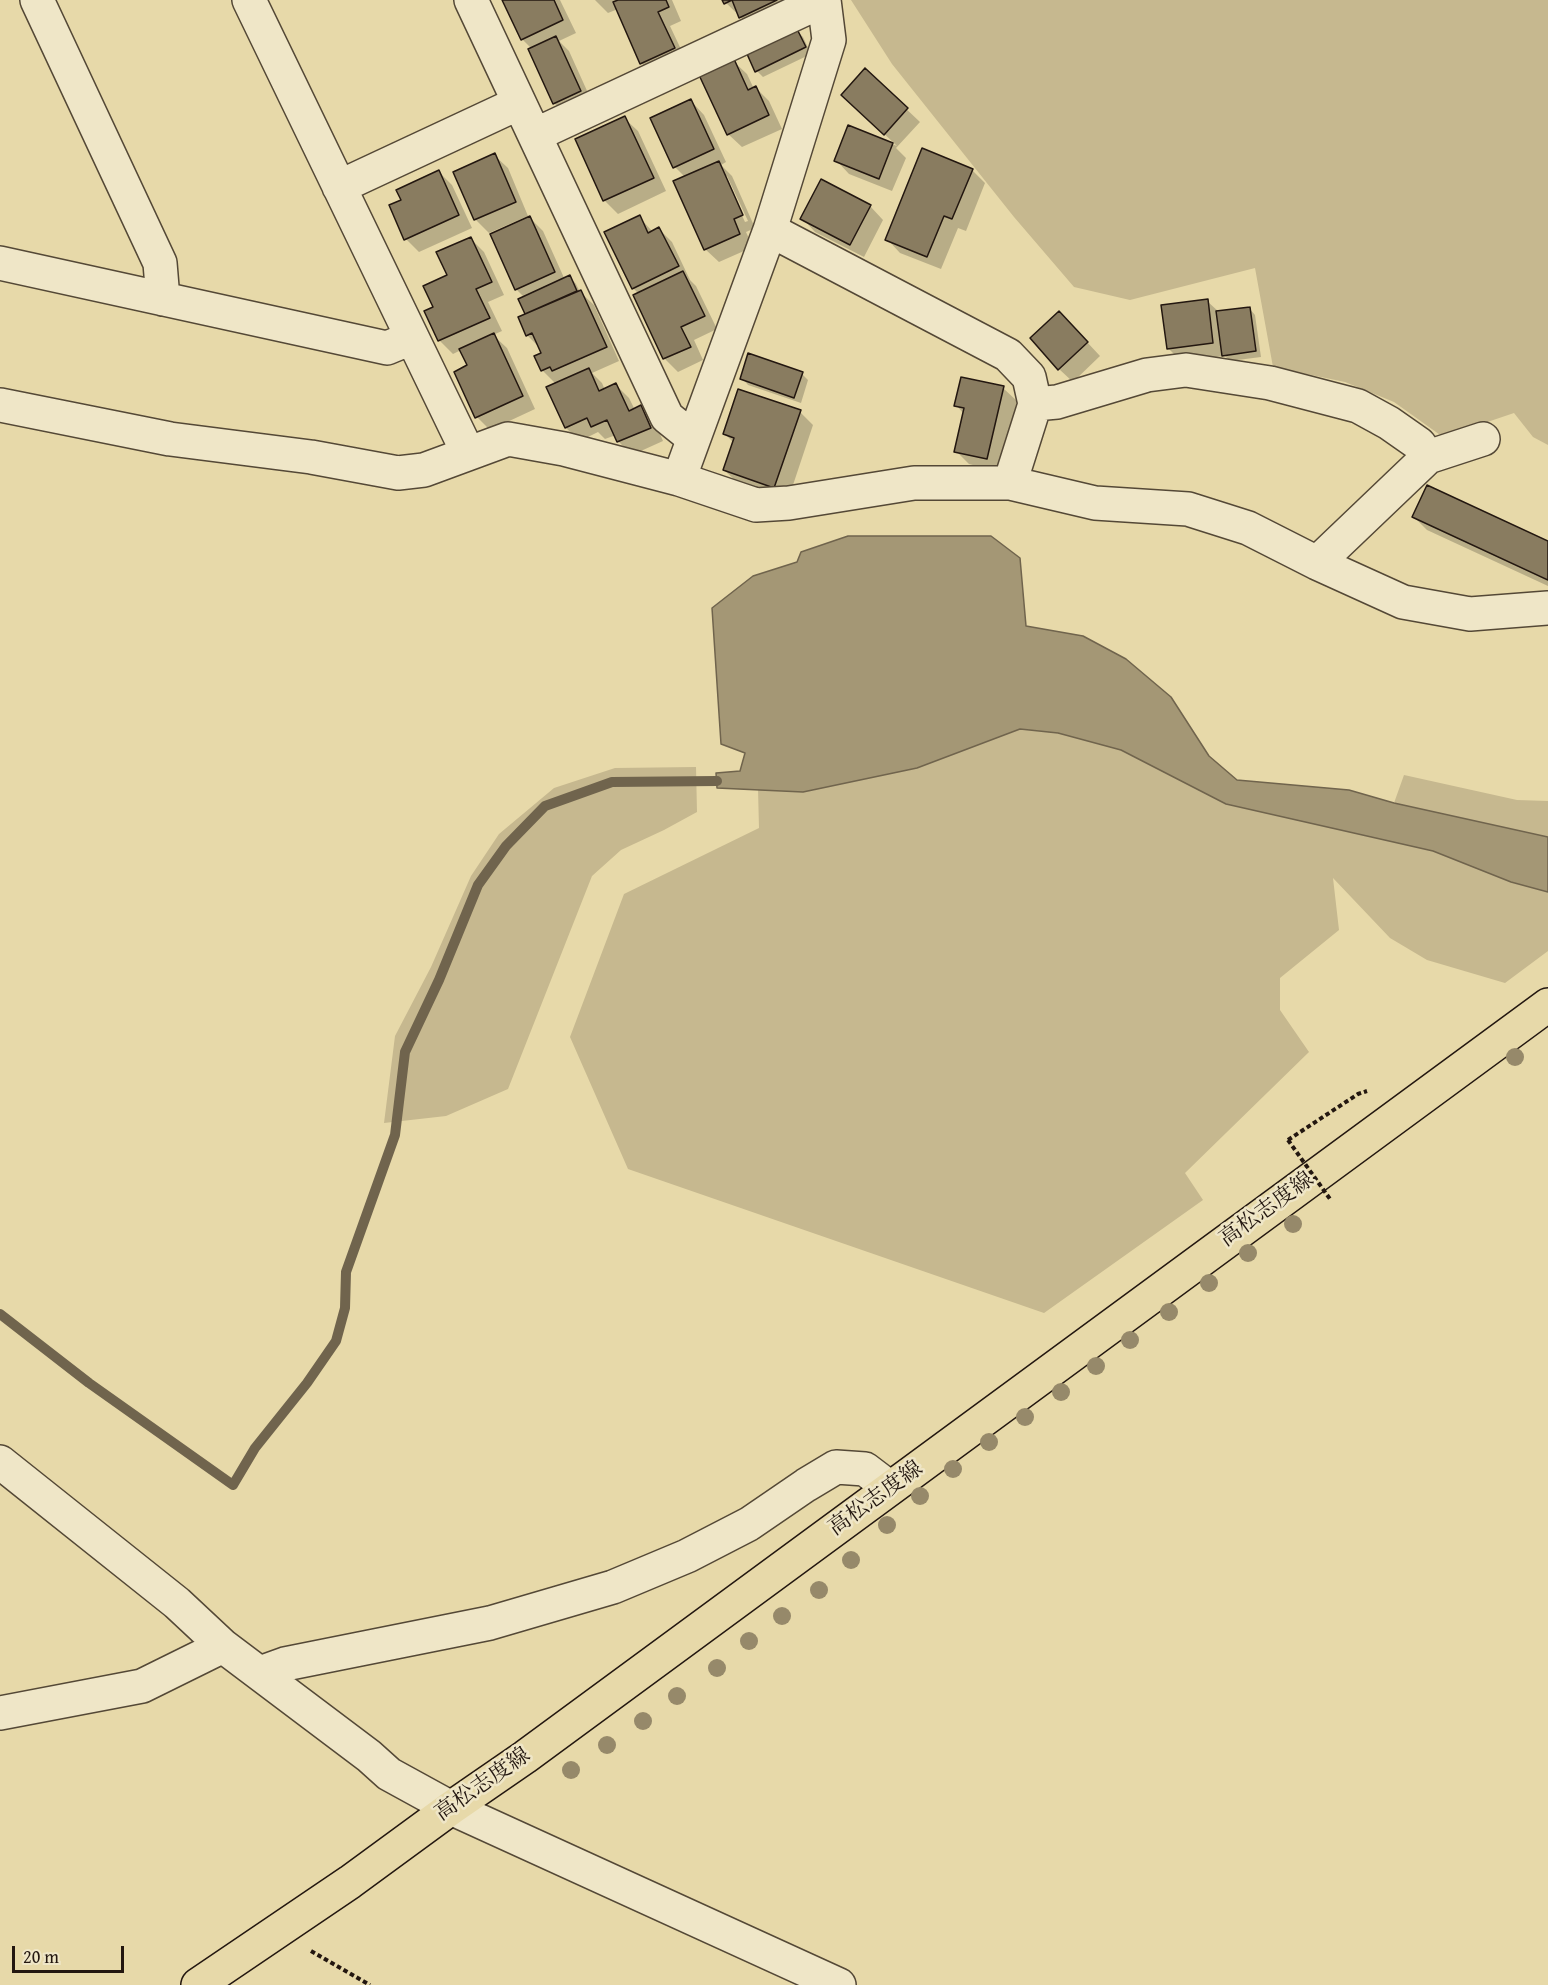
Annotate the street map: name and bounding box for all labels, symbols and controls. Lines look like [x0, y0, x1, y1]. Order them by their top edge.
street label: 高松志度線 [1215, 1167, 1319, 1253]
street label: 高松志度線 [824, 1456, 928, 1542]
street label: 高松志度線 [430, 1743, 536, 1827]
scale bar [15, 1934, 128, 1972]
text: 20 m [23, 1943, 59, 1970]

